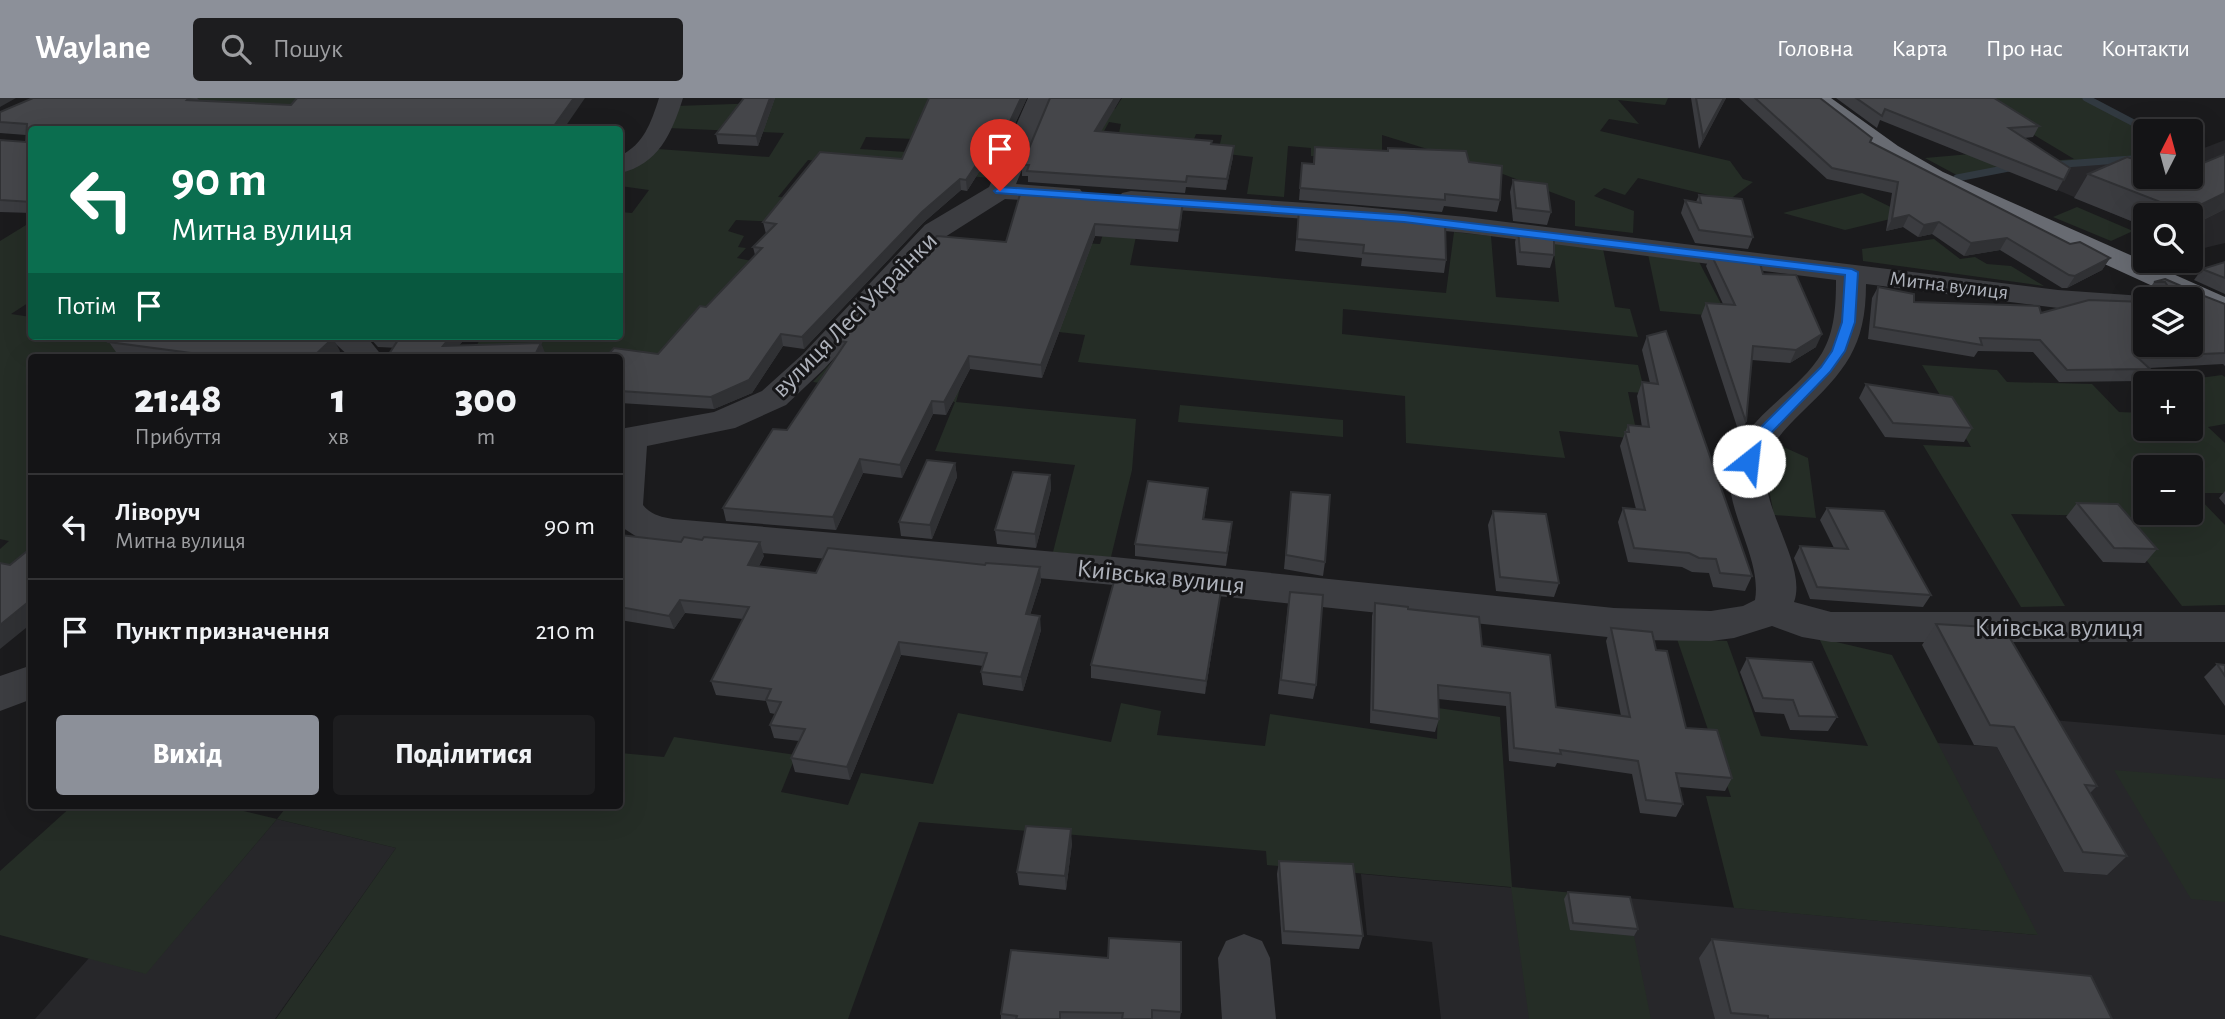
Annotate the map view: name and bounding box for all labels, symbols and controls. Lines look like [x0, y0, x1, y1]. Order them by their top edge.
search box [193, 18, 683, 81]
icon: search [217, 30, 255, 68]
text: Waylane [35, 32, 151, 65]
text: Пошук [273, 36, 343, 62]
text: Головна [1777, 37, 1853, 61]
text: Карта [1891, 37, 1948, 61]
text: Про нас [1986, 37, 2063, 61]
text: Контакти [2101, 37, 2190, 61]
pin [970, 119, 1030, 191]
north arrow [2133, 119, 2203, 189]
map controls [2133, 119, 2203, 525]
icon: arrive [981, 130, 1019, 168]
icon: left [56, 154, 147, 245]
text: 90 m [171, 156, 267, 205]
button: search [2133, 203, 2203, 273]
text: Митна вулиця [171, 214, 353, 246]
street label: вулиця Лесі Українки [767, 227, 942, 402]
street label: Митна вулиця [1888, 268, 2009, 303]
icon: arrive [130, 287, 168, 325]
button: layers [2133, 287, 2203, 357]
text: Потім [56, 293, 116, 319]
button: + [2133, 371, 2203, 441]
text: 21:48 [134, 378, 222, 420]
text: 1 [331, 378, 346, 420]
text: 300 [455, 378, 517, 420]
position arrow [1712, 424, 1786, 498]
text: Прибуття [134, 426, 222, 449]
text: хв [328, 426, 349, 449]
text: m [477, 426, 495, 449]
button: − [2133, 455, 2203, 525]
text: Ліворуч [115, 499, 201, 525]
icon: left [56, 508, 94, 546]
text: 90 m [544, 513, 595, 539]
text: Митна вулиця [115, 530, 246, 553]
street label: Київська вулиця [1075, 555, 1246, 599]
icon: arrive [56, 613, 94, 651]
street label: Київська вулиця [1974, 615, 2144, 641]
text: Пункт призначення [115, 618, 330, 644]
text: 210 m [535, 618, 595, 644]
button: Вихід [56, 715, 319, 795]
button: Поділитися [333, 715, 595, 795]

